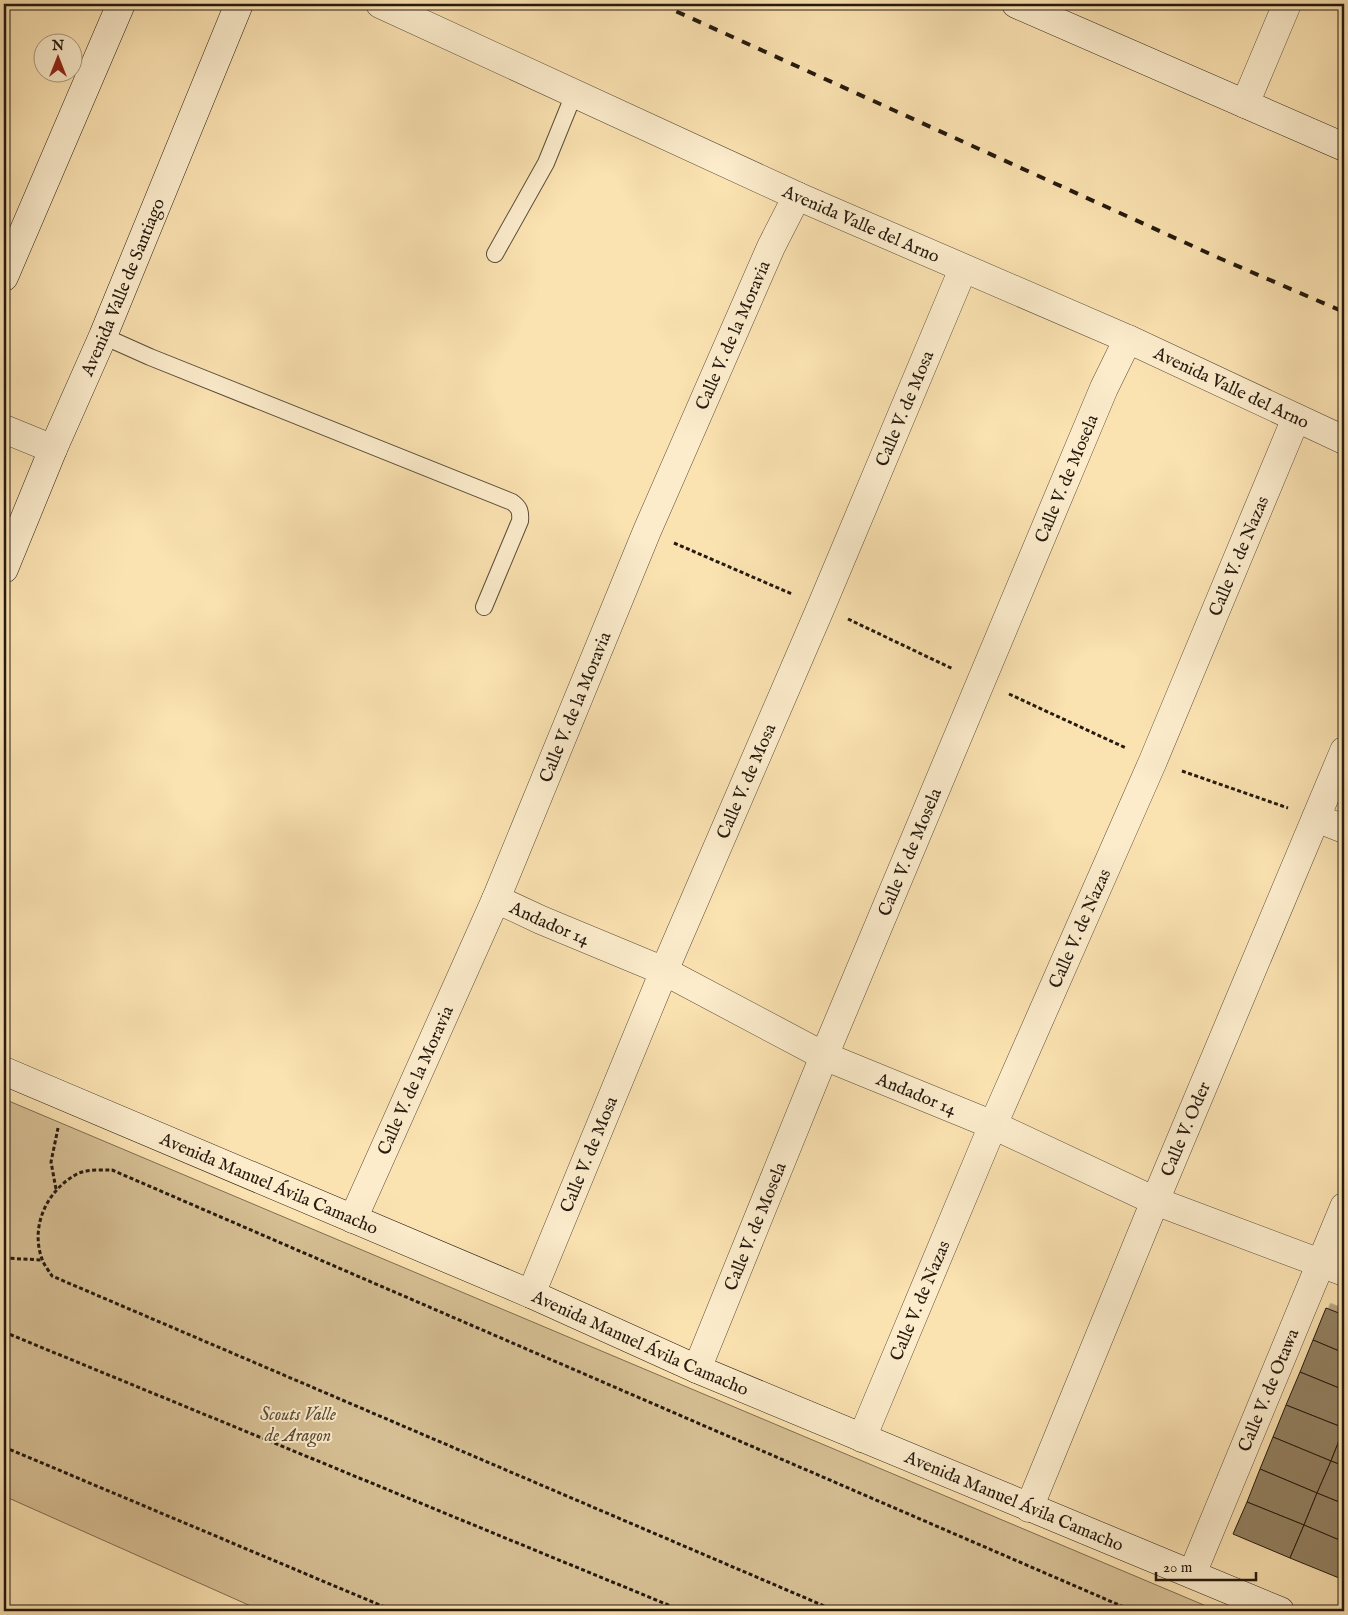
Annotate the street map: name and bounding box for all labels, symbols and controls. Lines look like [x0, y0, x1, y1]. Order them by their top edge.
north arrow [32, 32, 82, 82]
text: N [51, 37, 64, 55]
street label: Avenida Valle del Arno [777, 180, 943, 269]
street label: Avenida Valle de Santiago [76, 195, 171, 381]
street label: Calle V. de la Moravia [691, 257, 777, 414]
street label: Avenida Valle del Arno [1149, 342, 1313, 435]
street label: Calle V. de Mosa [871, 347, 940, 471]
street label: Calle V. de Mosela [1030, 411, 1105, 547]
street label: Calle V. de Nazas [1205, 493, 1275, 620]
street label: Calle V. de la Moravia [535, 629, 617, 786]
street label: Calle V. de Mosa [712, 720, 782, 843]
street label: Calle V. de Mosela [874, 785, 948, 920]
street label: Calle V. de Nazas [1044, 866, 1117, 992]
street label: Andador 14 [505, 897, 593, 952]
street label: Calle V. de la Moravia [373, 1002, 460, 1159]
street label: Andador 14 [872, 1068, 960, 1122]
street label: Calle V. Oder [1157, 1078, 1217, 1180]
street label: Calle V. de Mosa [556, 1093, 624, 1216]
street label: Avenida Manuel Ávila Camacho [155, 1128, 382, 1241]
street label: Calle V. de Mosela [720, 1159, 793, 1295]
street label: Calle V. de Nazas [886, 1237, 956, 1365]
street label: Avenida Manuel Ávila Camacho [527, 1285, 752, 1402]
street label: Calle V. de Otawa [1234, 1325, 1305, 1456]
park label: Scouts Valle de Aragon [260, 1404, 336, 1448]
street label: Avenida Manuel Ávila Camacho [900, 1446, 1127, 1558]
scale bar [1156, 1550, 1256, 1582]
text: 20 m [1163, 1558, 1193, 1577]

